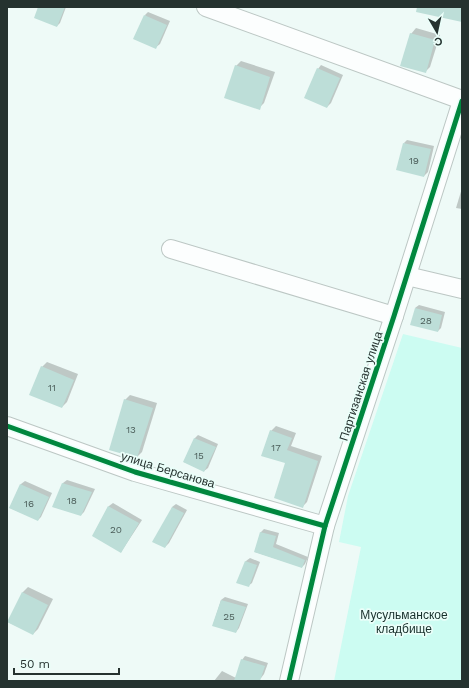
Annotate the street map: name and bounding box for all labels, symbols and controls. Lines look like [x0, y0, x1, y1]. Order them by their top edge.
north arrow [417, 12, 457, 52]
text: С [433, 34, 443, 48]
house number: 19 [409, 155, 419, 166]
house number: 28 [420, 315, 432, 326]
street label: Партизанская улица [337, 329, 385, 443]
house number: 11 [48, 382, 56, 393]
house number: 13 [126, 424, 136, 435]
house number: 17 [271, 442, 281, 453]
street label: улица Берсанова [119, 449, 217, 491]
house number: 15 [194, 450, 204, 461]
house number: 18 [67, 495, 77, 506]
house number: 16 [24, 498, 34, 509]
house number: 20 [110, 524, 122, 535]
park label: Мусульманское кладбище [360, 608, 448, 636]
house number: 25 [223, 611, 235, 622]
scale bar [14, 650, 119, 676]
text: 50 m [20, 657, 50, 671]

